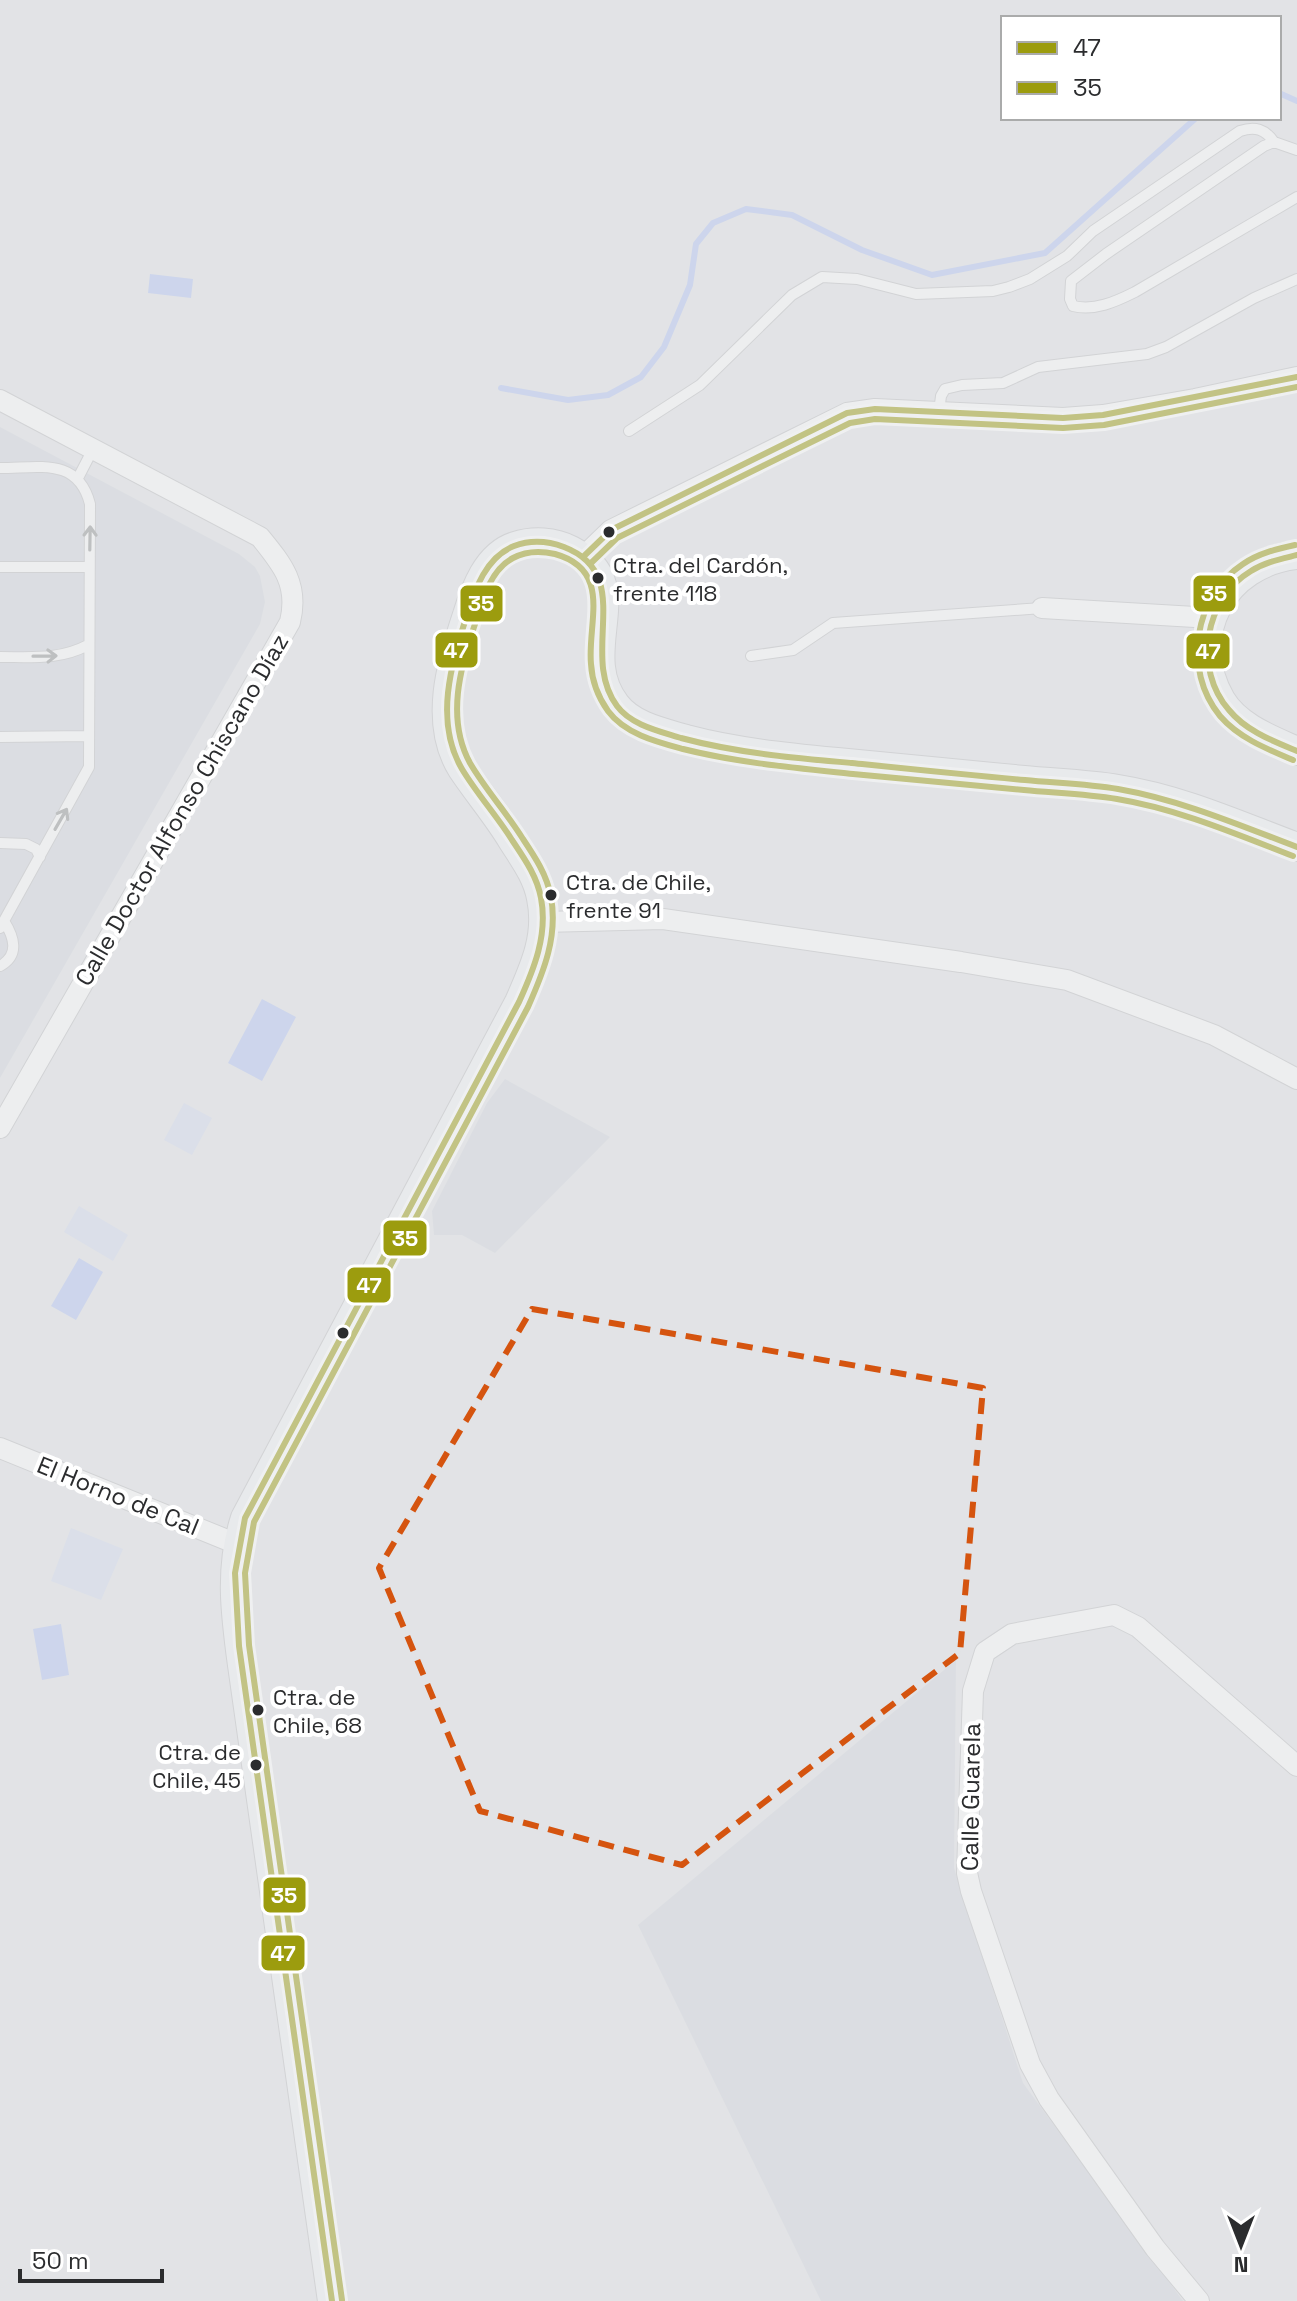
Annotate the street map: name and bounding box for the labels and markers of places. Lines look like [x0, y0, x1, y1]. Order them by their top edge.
unlabelled marker [601, 524, 617, 540]
place label: Ctra. del Cardón, frente 118 [613, 551, 788, 607]
marker: Ctra. del Cardón, frente 118 [590, 570, 606, 586]
place label: Ctra. de Chile, frente 91 [566, 868, 711, 924]
marker: Ctra. de Chile, frente 91 [543, 887, 559, 903]
unlabelled marker [335, 1325, 351, 1341]
place label: Ctra. de Chile, 68 [273, 1683, 362, 1739]
marker: Ctra. de Chile, 68 [250, 1702, 266, 1718]
place label: Ctra. de Chile, 45 [152, 1738, 241, 1794]
marker: Ctra. de Chile, 45 [248, 1757, 264, 1773]

